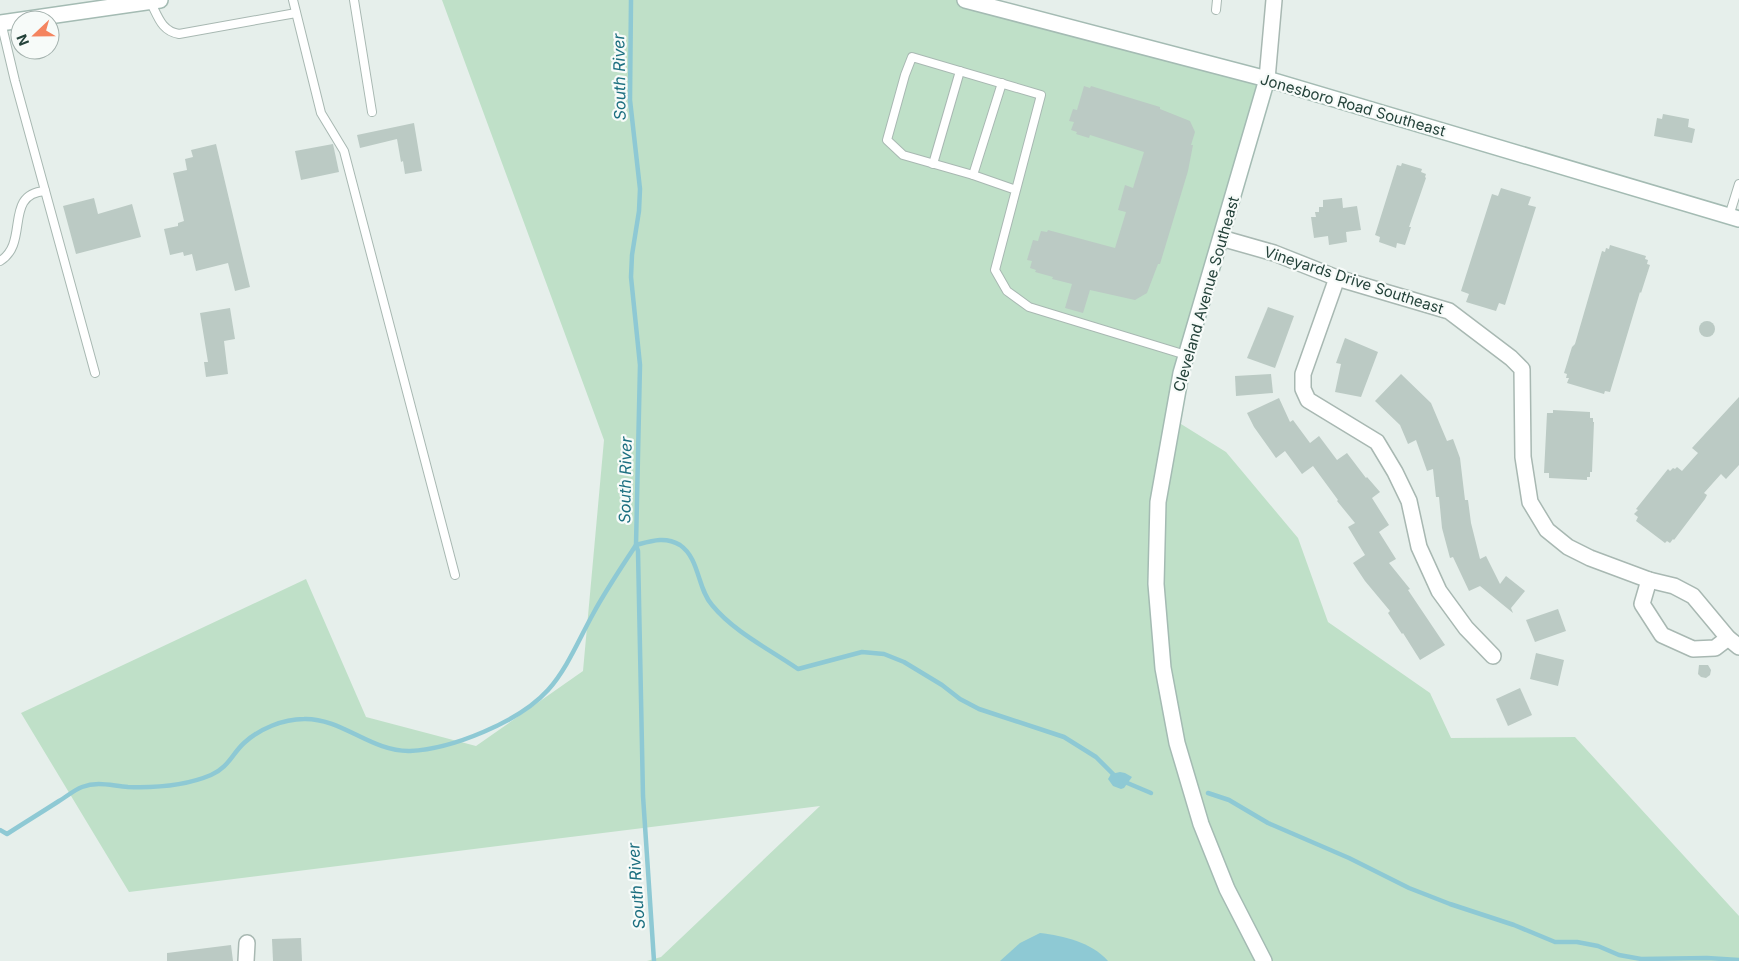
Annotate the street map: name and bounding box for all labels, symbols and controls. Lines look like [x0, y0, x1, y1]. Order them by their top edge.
north arrow [10, 10, 60, 60]
text: N [13, 32, 32, 48]
water label: South River [608, 33, 630, 120]
street label: Jonesboro Road Southeast [1258, 69, 1448, 141]
street label: Cleveland Avenue Southeast [1169, 194, 1243, 394]
street label: Vineyards Drive Southeast [1262, 242, 1446, 318]
water label: South River [614, 436, 636, 523]
water label: South River [623, 841, 649, 930]

